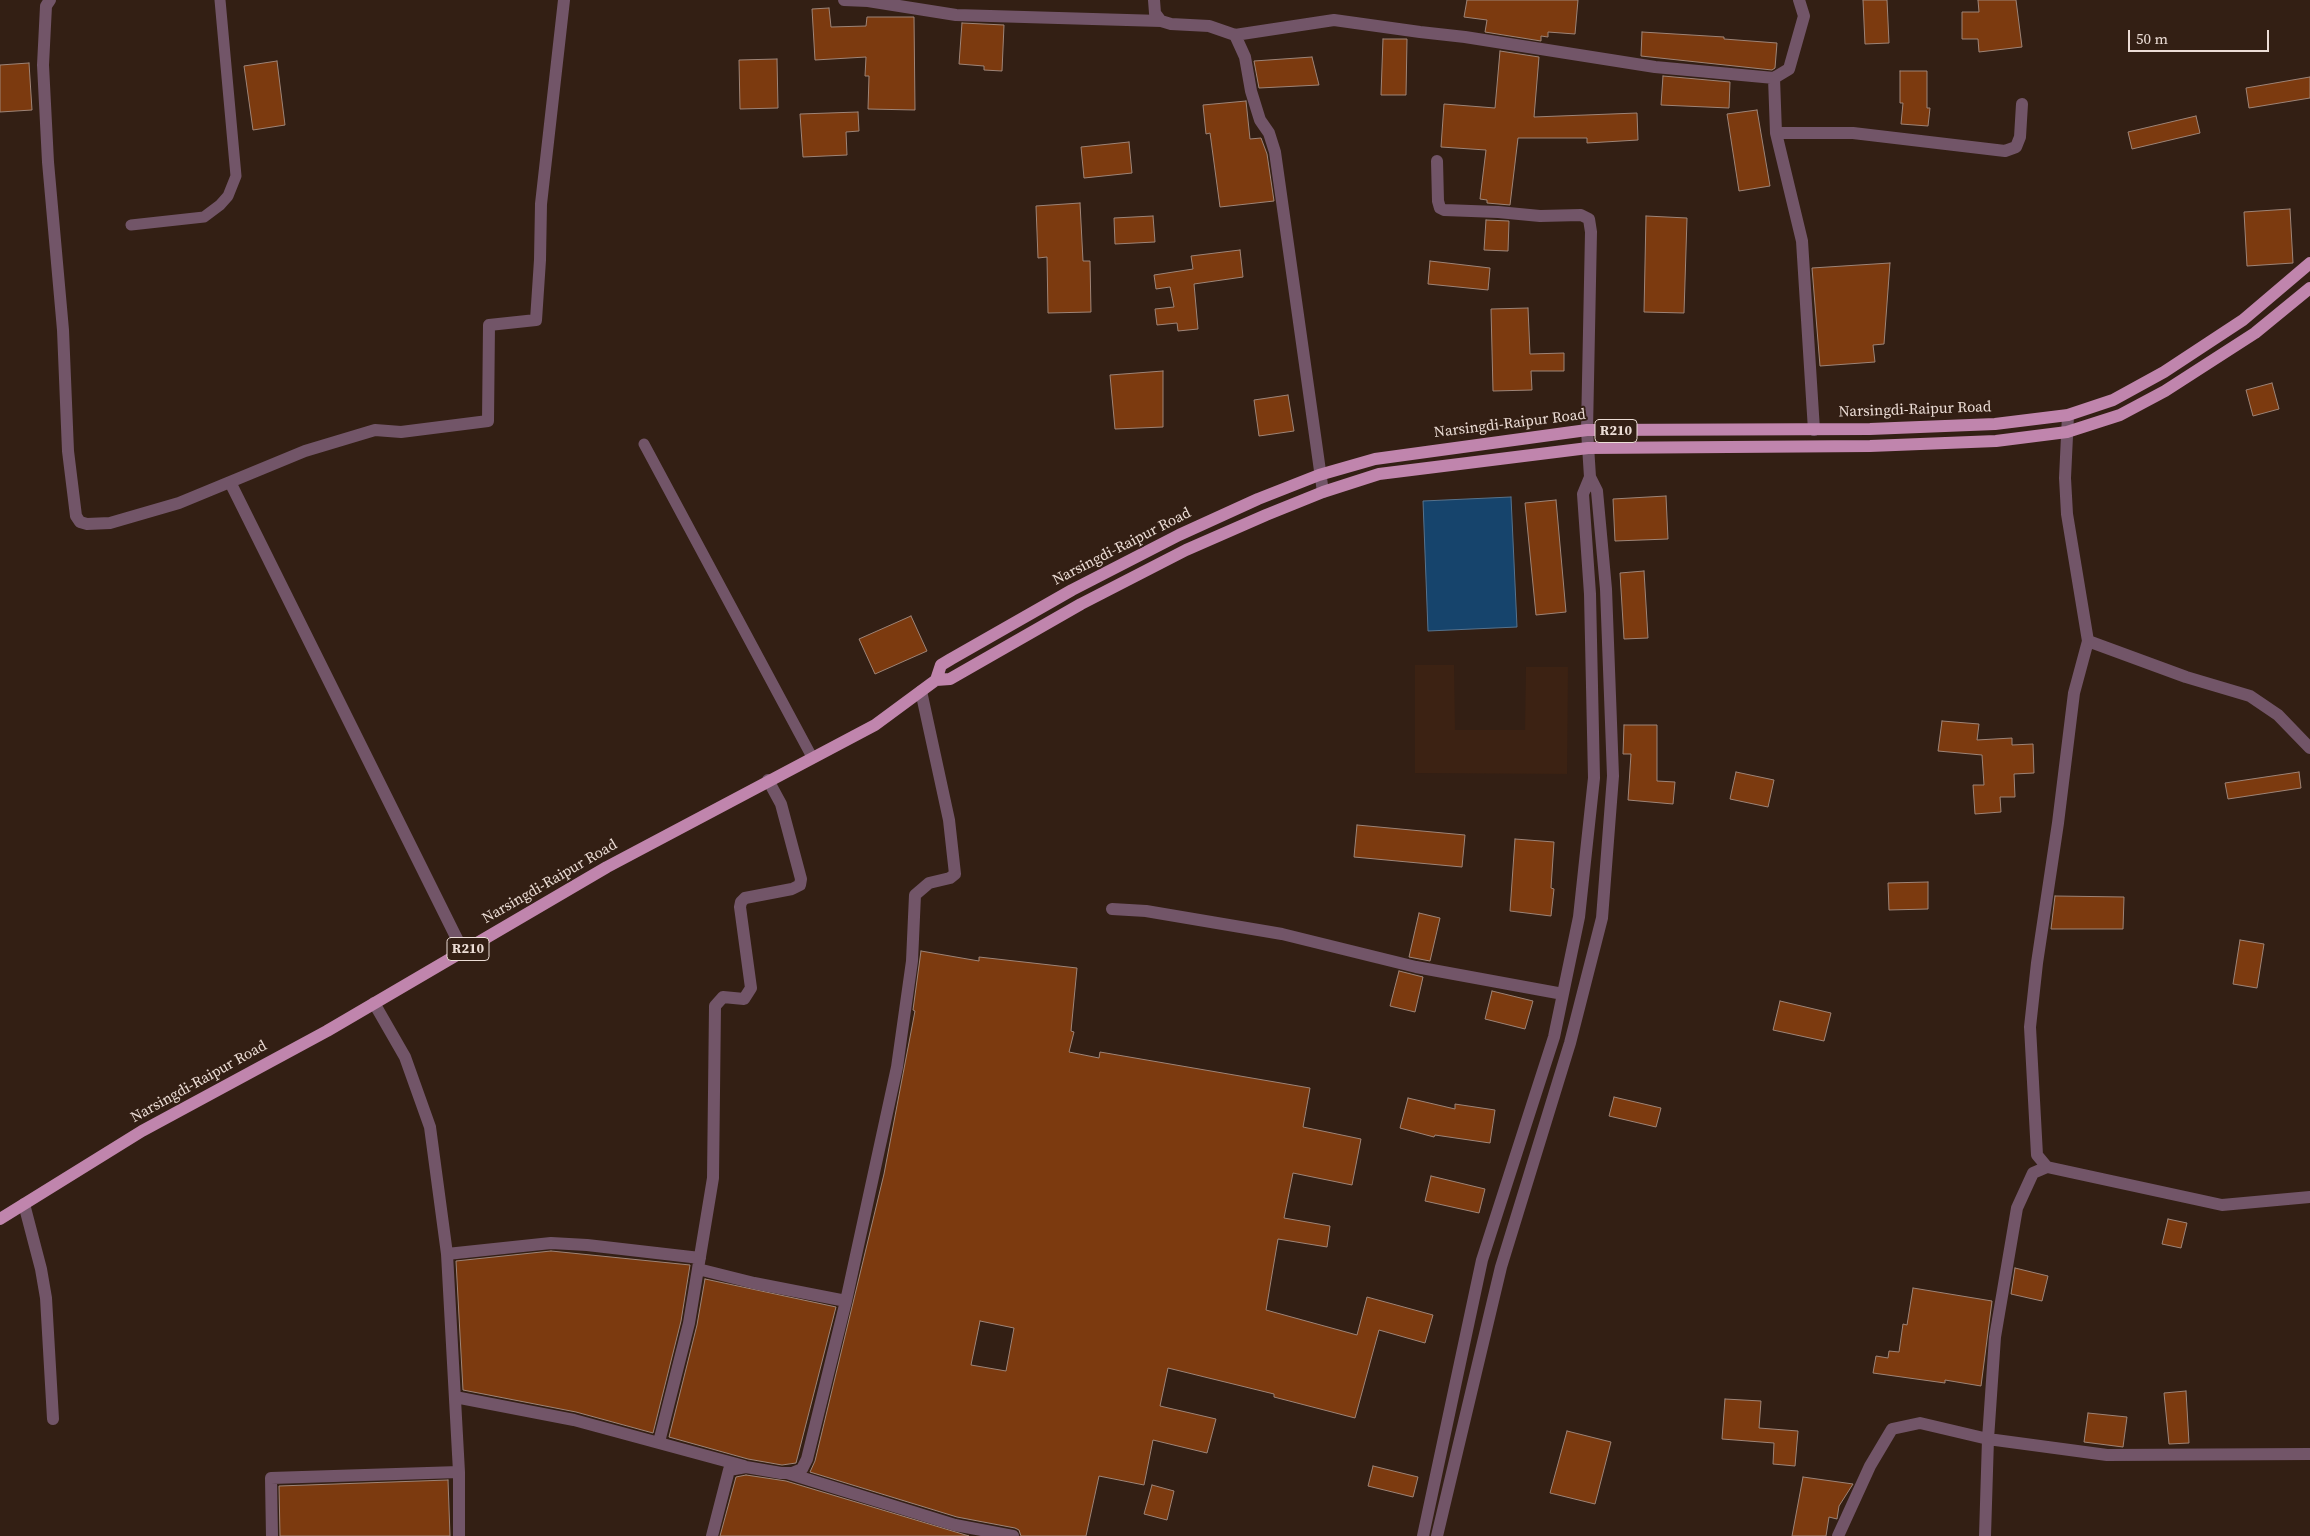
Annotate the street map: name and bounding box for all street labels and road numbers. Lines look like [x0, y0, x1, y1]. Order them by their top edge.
street label: Narsingdi-Raipur Road [1838, 398, 1992, 422]
street label: Narsingdi-Raipur Road [1433, 406, 1587, 442]
road number: R210 [1595, 420, 1637, 442]
street label: Narsingdi-Raipur Road [1050, 504, 1194, 590]
street label: Narsingdi-Raipur Road [479, 836, 621, 928]
road number: R210 [447, 938, 489, 961]
street label: Narsingdi-Raipur Road [128, 1037, 270, 1127]

